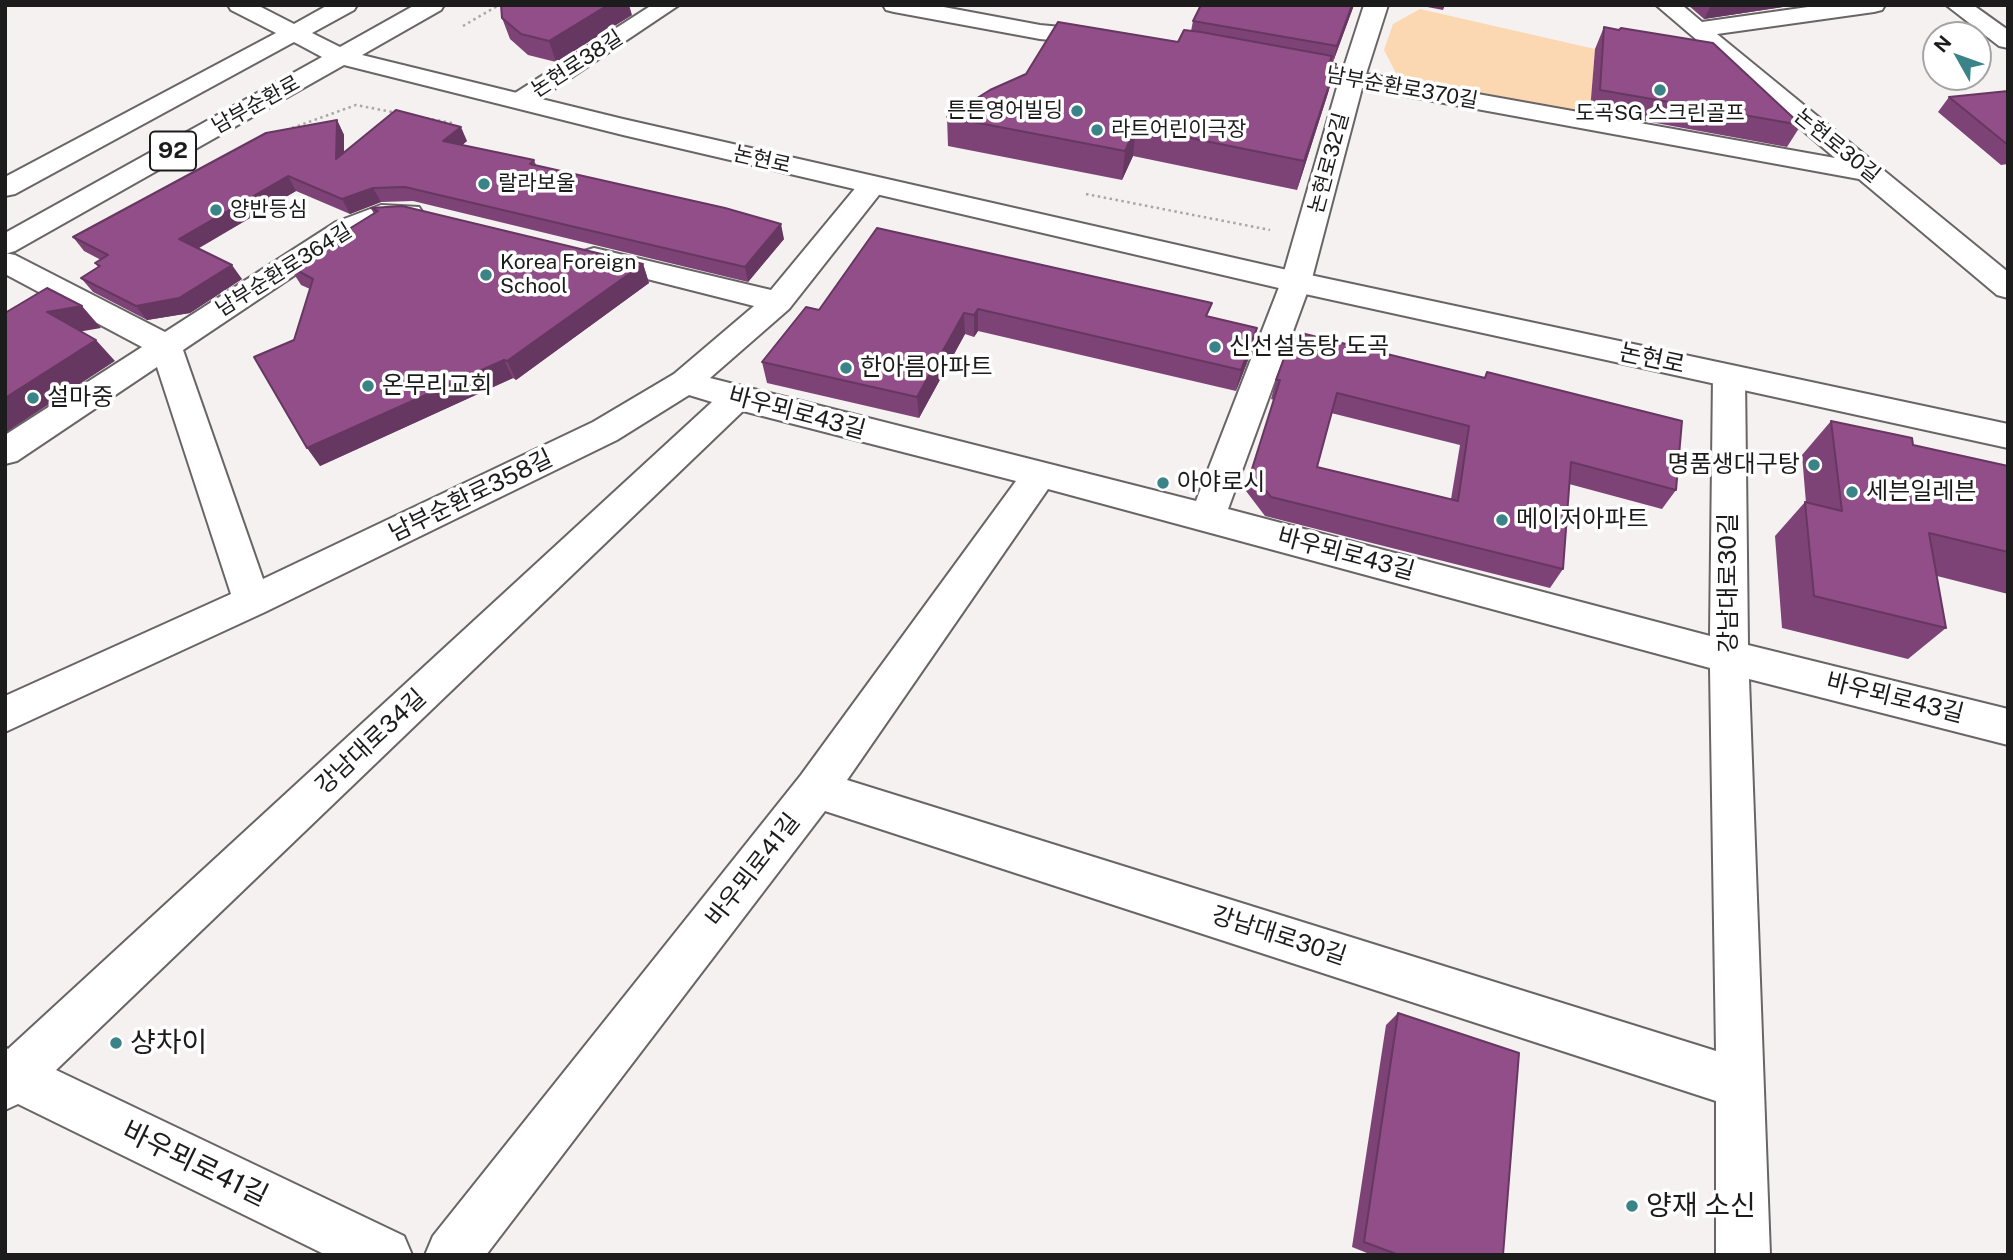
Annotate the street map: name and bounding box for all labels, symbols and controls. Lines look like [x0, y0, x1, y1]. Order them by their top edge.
north arrow [1922, 21, 1992, 91]
street label: 논현로38길 [527, 25, 627, 103]
text: N [1929, 31, 1956, 57]
street label: 남부순환로370길 [1324, 62, 1480, 114]
street label: 남부순환로 [208, 71, 304, 139]
marker: 도곡SG 스크린골프 [1652, 82, 1668, 98]
place label: 튼튼영어빌딩 [947, 98, 1063, 124]
place label: 도곡SG 스크린골프 [1575, 101, 1745, 127]
marker: 튼튼영어빌딩 [1069, 103, 1085, 119]
street label: 논현로30길 [1789, 104, 1885, 188]
street label: 논현로32길 [1303, 110, 1355, 216]
place label: 라트어린이극장 [1111, 117, 1246, 143]
marker: 라트어린이극장 [1089, 122, 1105, 138]
road number: 92 [150, 132, 196, 170]
street label: 논현로 [731, 141, 793, 179]
place label: 랄라보울 [498, 171, 575, 197]
marker: 랄라보울 [476, 176, 492, 192]
place label: 양반등심 [230, 197, 307, 223]
marker: 양반등심 [208, 202, 224, 218]
street label: 남부순환로364길 [211, 218, 357, 322]
place label: Korea Foreign School [500, 250, 636, 300]
marker: Korea Foreign School [478, 267, 494, 283]
place label: 신선설농탕 도곡 [1229, 333, 1389, 361]
street label: 논현로 [1617, 338, 1687, 380]
marker: 신선설농탕 도곡 [1207, 339, 1223, 355]
place label: 한아름아파트 [860, 354, 992, 382]
marker: 한아름아파트 [838, 360, 854, 376]
place label: 온무리교회 [382, 372, 492, 400]
marker: 온무리교회 [360, 378, 376, 394]
street label: 바우뫼로43길 [725, 381, 869, 445]
place label: 설마중 [47, 384, 113, 412]
marker: 설마중 [25, 390, 41, 406]
street label: 남부순환로358길 [384, 444, 558, 548]
place label: 명품생대구탕 [1668, 451, 1800, 479]
marker: 명품생대구탕 [1806, 457, 1822, 473]
place label: 아야로시 [1177, 469, 1265, 497]
marker: 아야로시 [1155, 475, 1171, 491]
place label: 세븐일레븐 [1866, 478, 1976, 506]
marker: 세븐일레븐 [1844, 484, 1860, 500]
place label: 메이저아파트 [1516, 506, 1648, 534]
marker: 메이저아파트 [1494, 512, 1510, 528]
street label: 강남대로30길 [1715, 513, 1743, 653]
street label: 바우뫼로43길 [1274, 522, 1418, 586]
street label: 바우뫼로43길 [1823, 667, 1967, 729]
street label: 강남대로34길 [310, 684, 432, 800]
street label: 바우뫼로41길 [700, 808, 806, 932]
street label: 강남대로30길 [1208, 901, 1350, 971]
place label: 샹차이 [130, 1026, 207, 1060]
marker: 샹차이 [108, 1035, 124, 1051]
street label: 바우뫼로41길 [117, 1114, 273, 1214]
place label: 양재 소신 [1646, 1189, 1756, 1223]
marker: 양재 소신 [1624, 1198, 1640, 1214]

